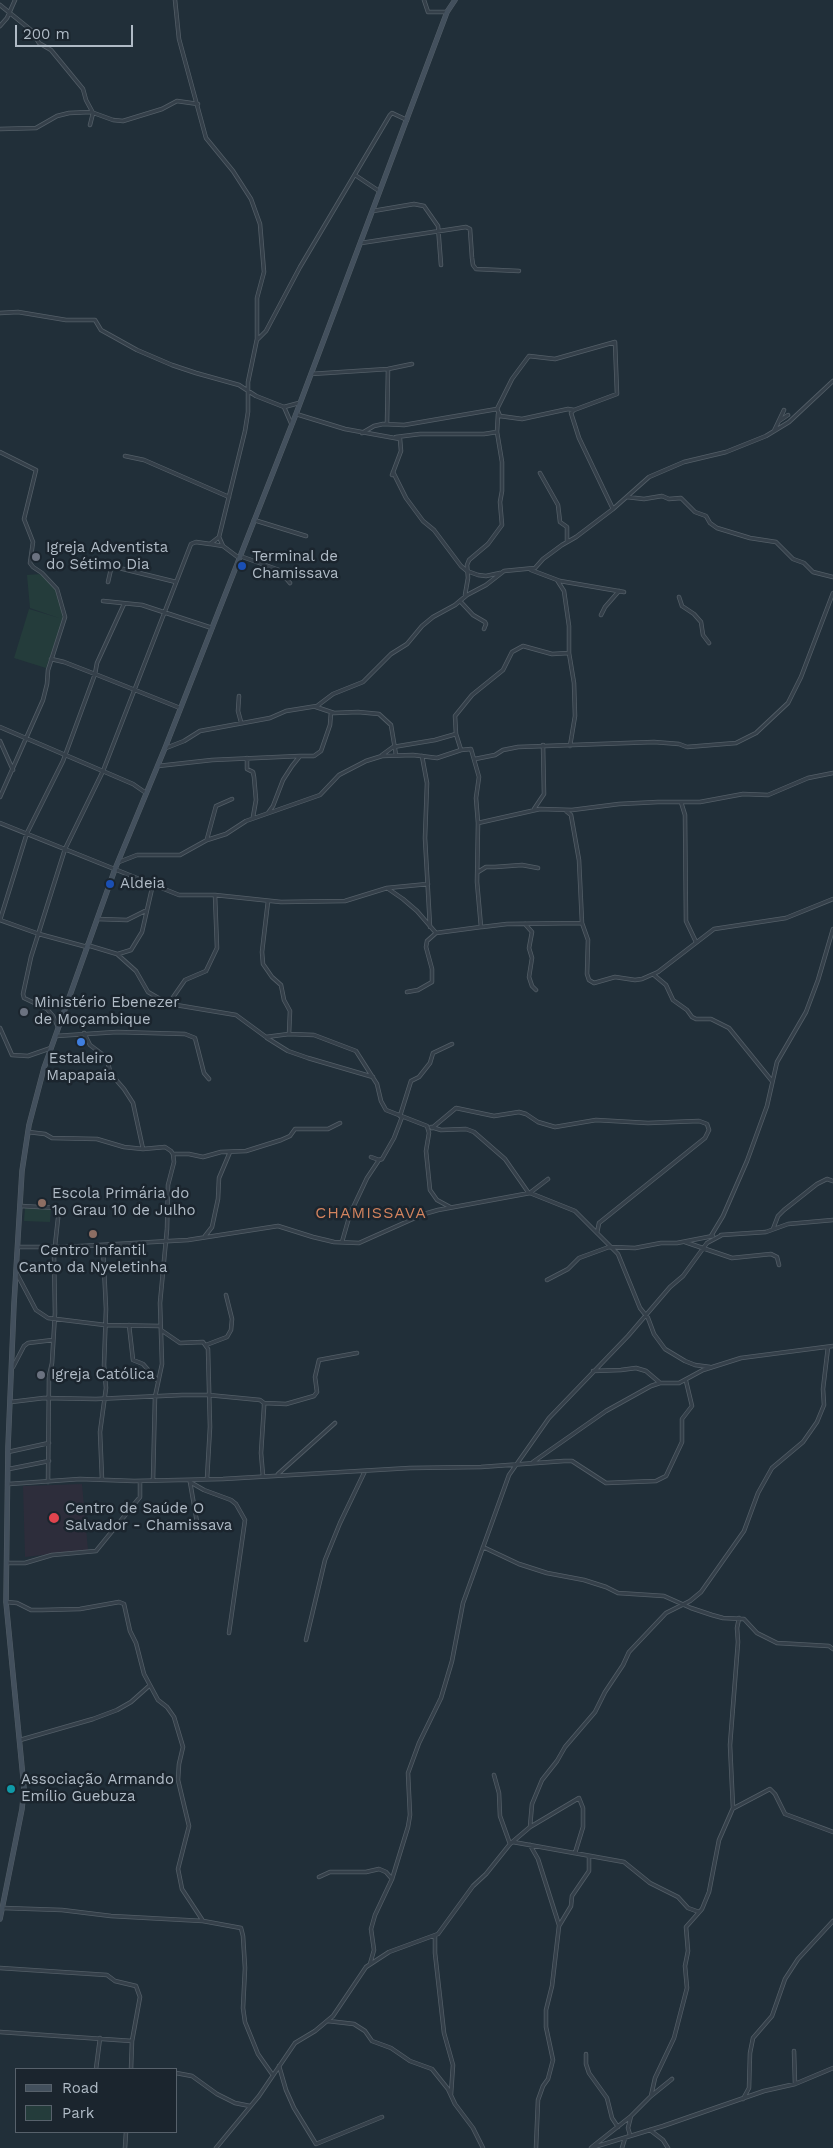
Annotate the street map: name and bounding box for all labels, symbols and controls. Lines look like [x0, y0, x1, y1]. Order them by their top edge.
scale bar [18, 15, 135, 47]
text: 200 m [23, 25, 70, 43]
place label: Igreja Adventista do Sétimo Dia [46, 539, 168, 574]
place label: Terminal de Chamissava [252, 548, 338, 583]
marker: Igreja Adventista do Sétimo Dia [30, 551, 42, 563]
marker: Terminal de Chamissava [236, 560, 248, 572]
place label: Aldeia [120, 875, 165, 893]
marker: Aldeia [104, 878, 116, 890]
place label: Ministério Ebenezer de Moçambique [34, 994, 179, 1029]
marker: Ministério Ebenezer de Moçambique [18, 1006, 30, 1018]
marker: Estaleiro Mapapaia [75, 1036, 87, 1048]
place label: Estaleiro Mapapaia [46, 1050, 116, 1085]
place label: Escola Primária do 1o Grau 10 de Julho [52, 1185, 196, 1220]
marker: Escola Primária do 1o Grau 10 de Julho [36, 1197, 48, 1209]
district label: CHAMISSAVA [314, 1203, 428, 1223]
marker: Centro Infantil Canto da Nyeletinha [87, 1228, 99, 1240]
place label: Centro Infantil Canto da Nyeletinha [18, 1242, 168, 1277]
place label: Igreja Católica [51, 1366, 155, 1384]
marker: Igreja Católica [35, 1369, 47, 1381]
place label: Centro de Saúde O Salvador - Chamissava [65, 1500, 232, 1535]
marker: Centro de Saúde O Salvador - Chamissava [47, 1511, 61, 1525]
place label: Associação Armando Emílio Guebuza [21, 1771, 174, 1806]
marker: Associação Armando Emílio Guebuza [5, 1783, 17, 1795]
legend [15, 2068, 178, 2133]
text: Road [62, 2079, 99, 2097]
text: Park [62, 2104, 94, 2122]

